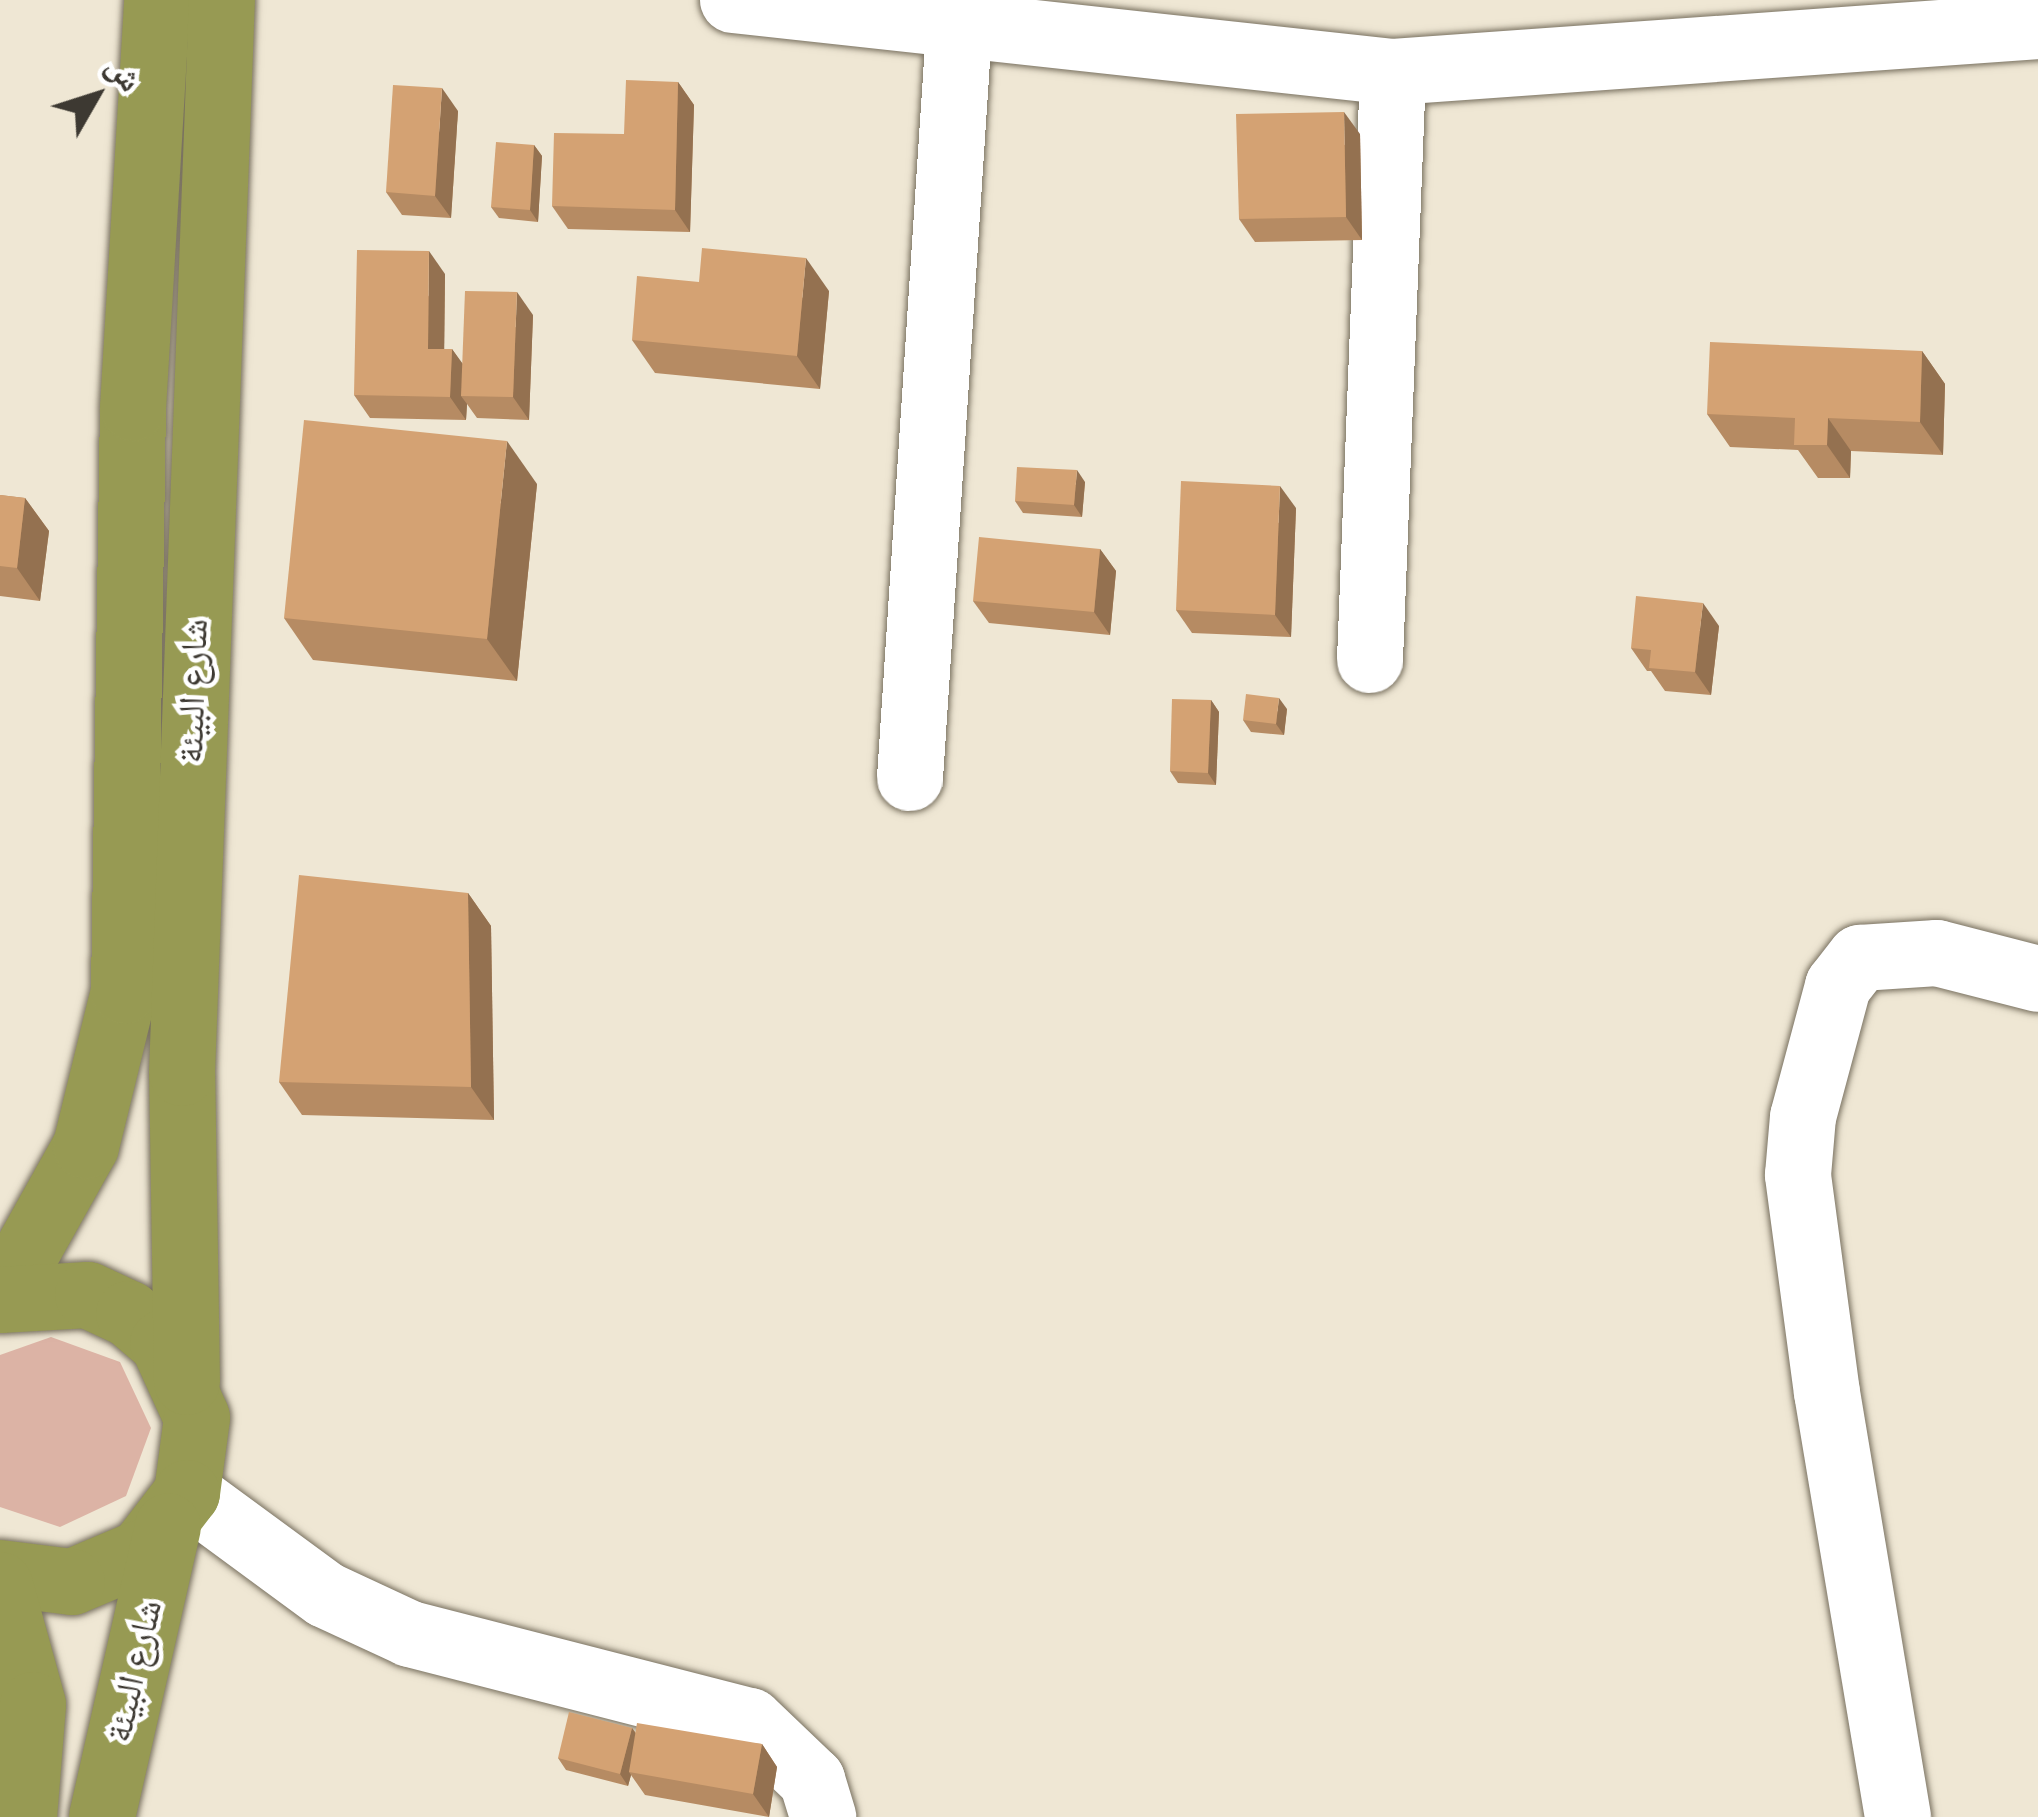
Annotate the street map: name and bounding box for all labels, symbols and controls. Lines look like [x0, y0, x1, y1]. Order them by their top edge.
north arrow [36, 36, 156, 156]
text: ش [97, 47, 151, 100]
street label: شارع البيئة [169, 618, 217, 764]
street label: شارع البيئة [97, 1596, 171, 1746]

